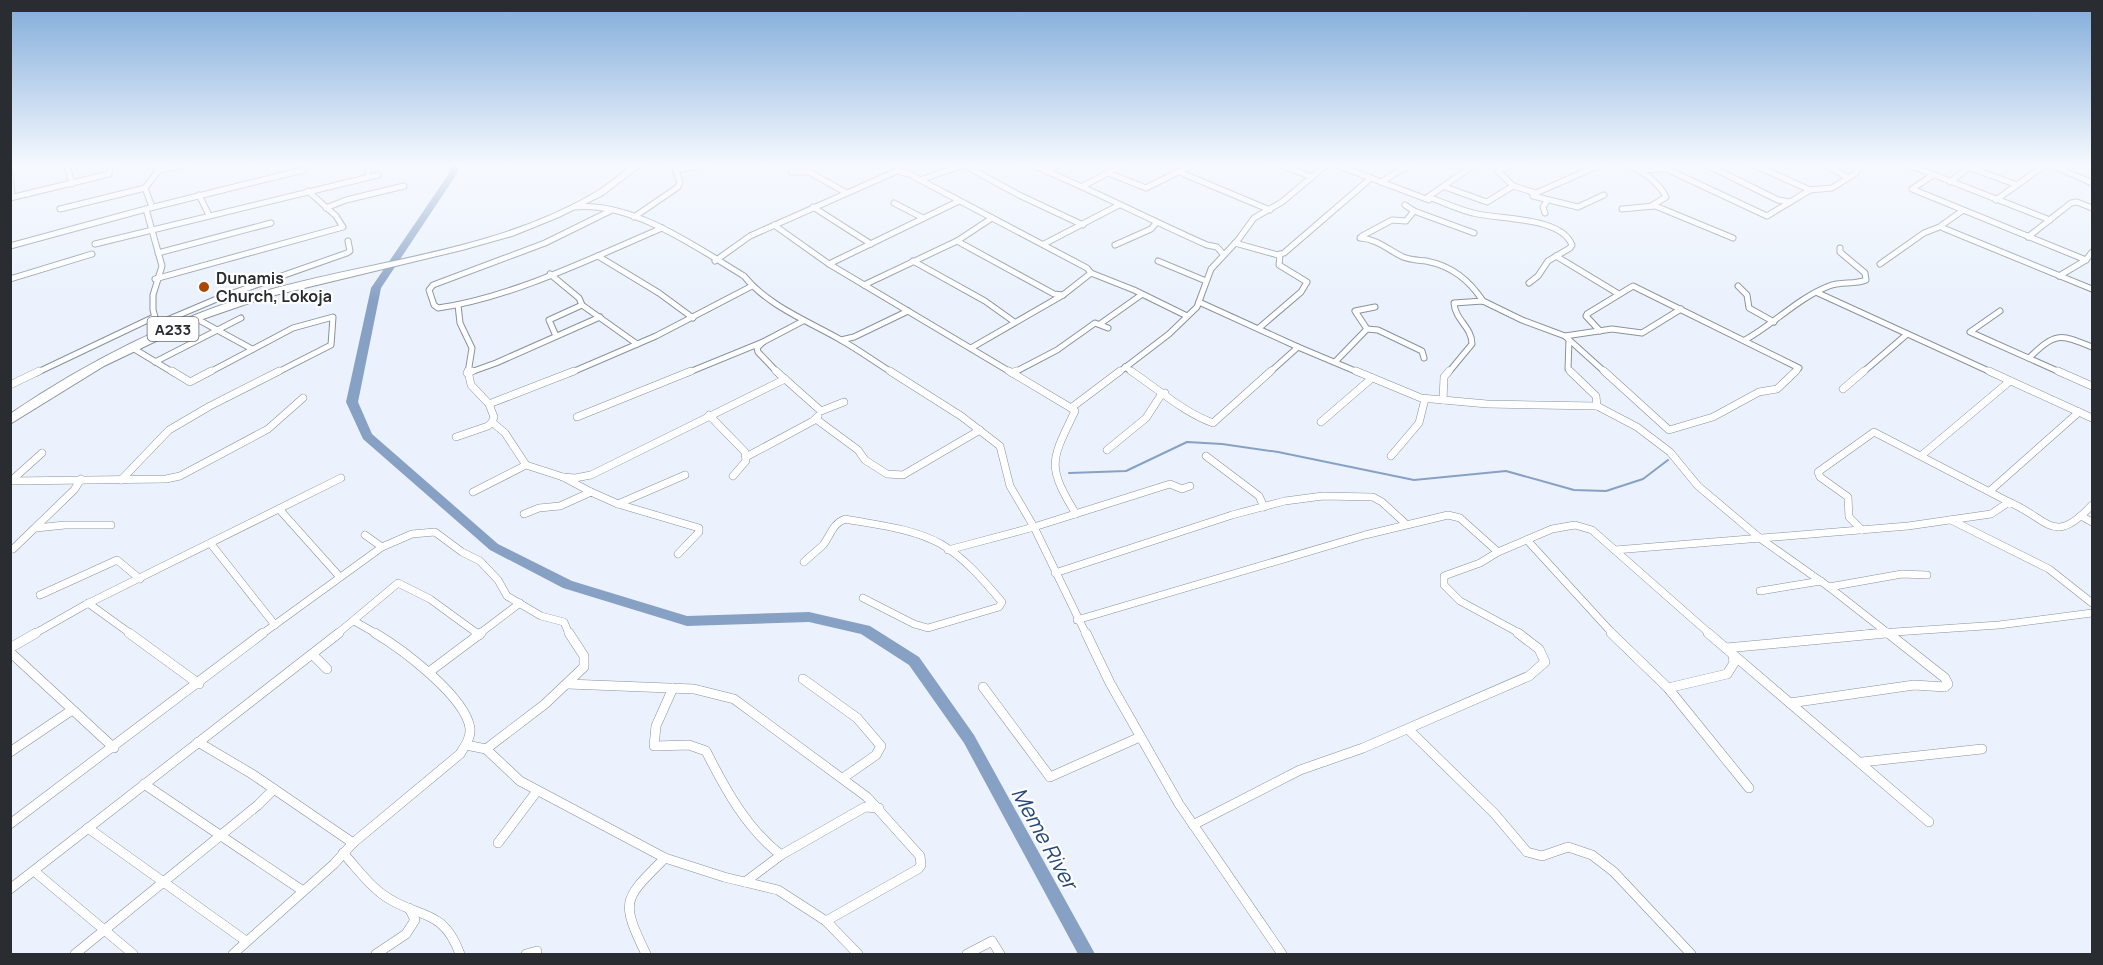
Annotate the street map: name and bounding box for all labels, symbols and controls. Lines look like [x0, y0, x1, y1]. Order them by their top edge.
place label: Dunamis Church, Lokoja [216, 267, 332, 307]
marker: Dunamis Church, Lokoja [197, 280, 211, 294]
road number: A233 [148, 317, 198, 341]
water label: Meme River [1006, 782, 1086, 896]

